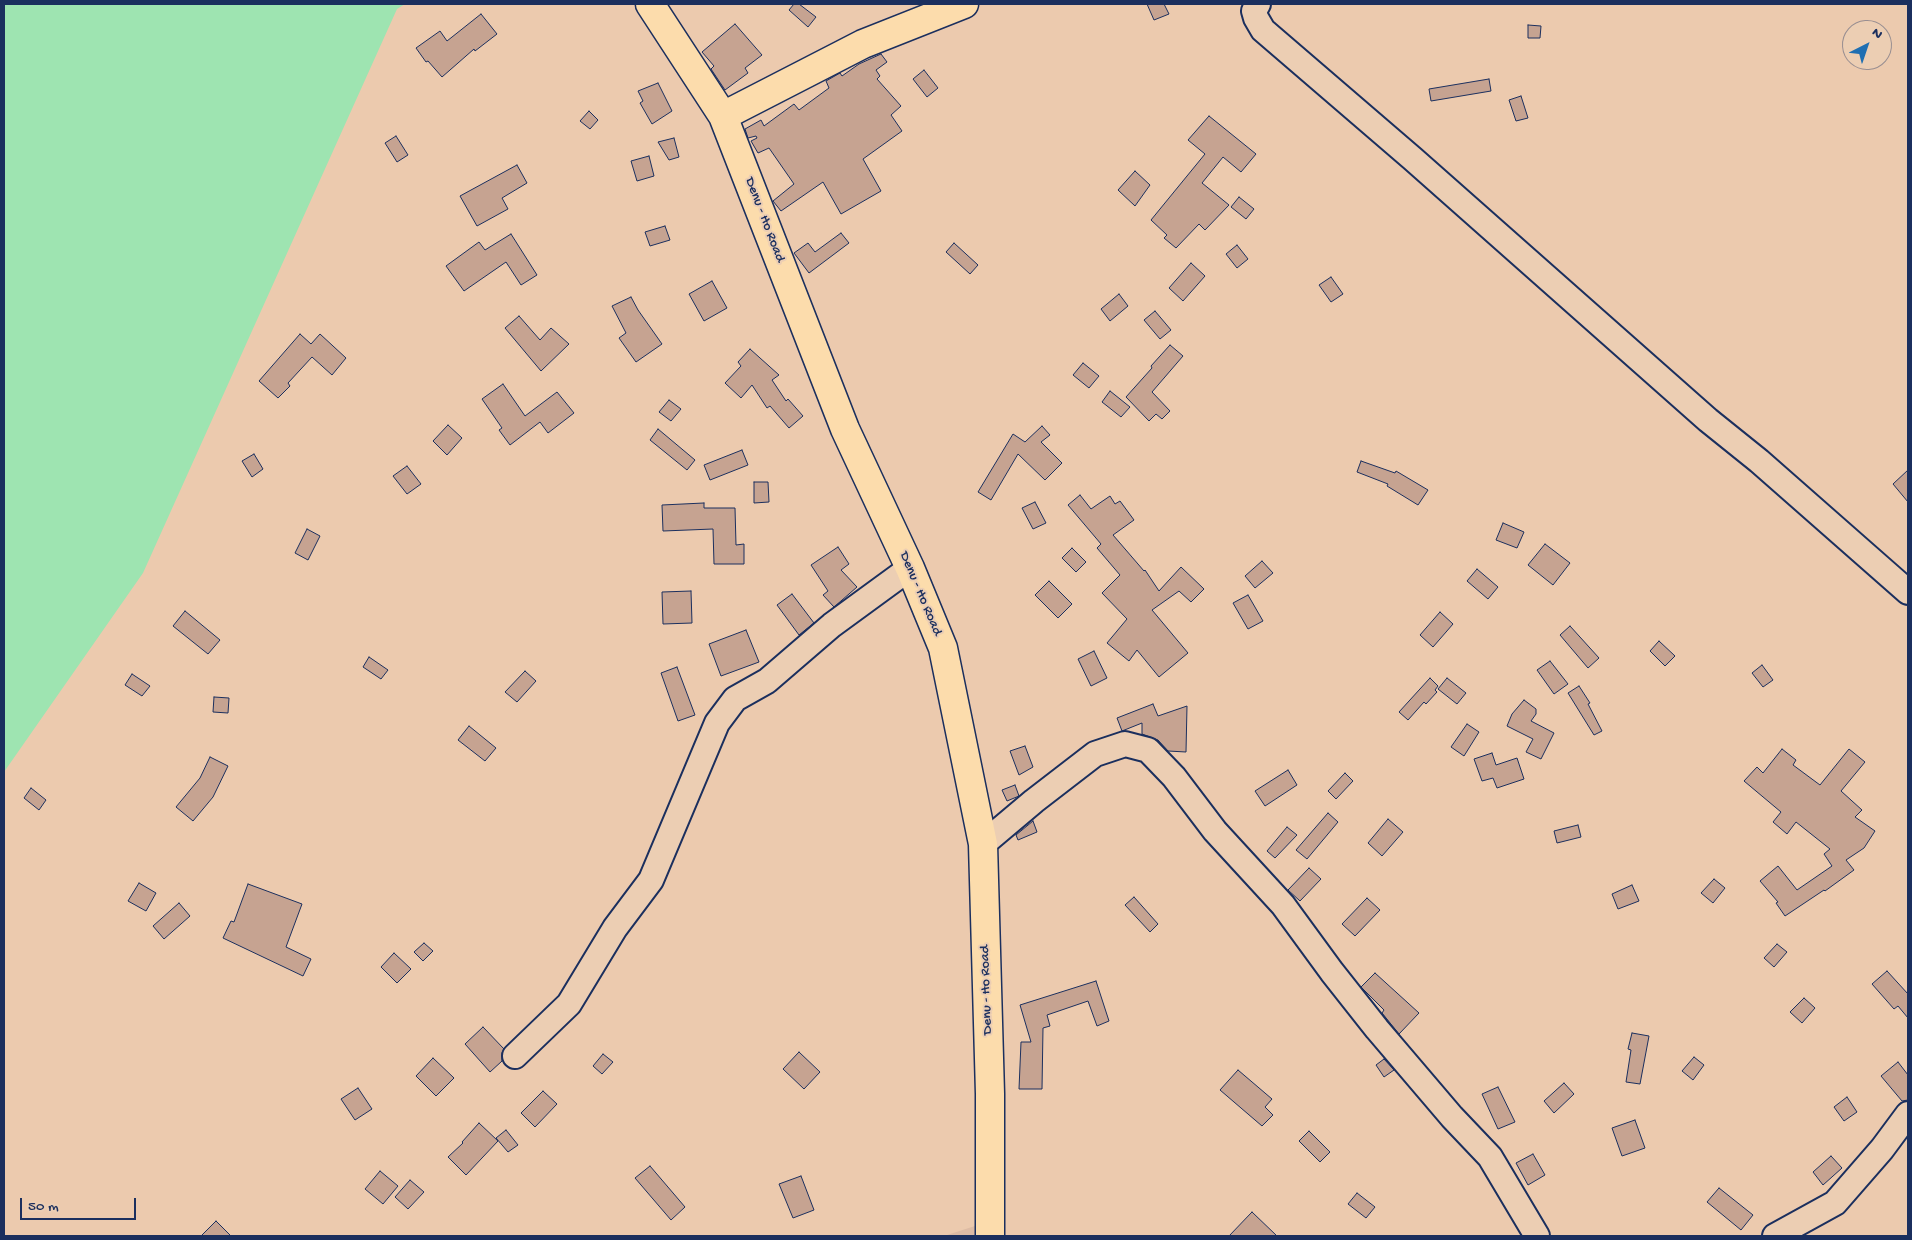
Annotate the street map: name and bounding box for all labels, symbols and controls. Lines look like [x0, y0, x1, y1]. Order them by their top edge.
north arrow [1842, 20, 1892, 70]
text: N [1867, 25, 1886, 43]
street label: Denu - Ho Road [740, 175, 788, 265]
street label: Denu - Ho Road [895, 549, 945, 639]
street label: Denu - Ho Road [977, 945, 997, 1035]
scale bar [22, 1188, 139, 1220]
text: 50 m [28, 1198, 59, 1216]

